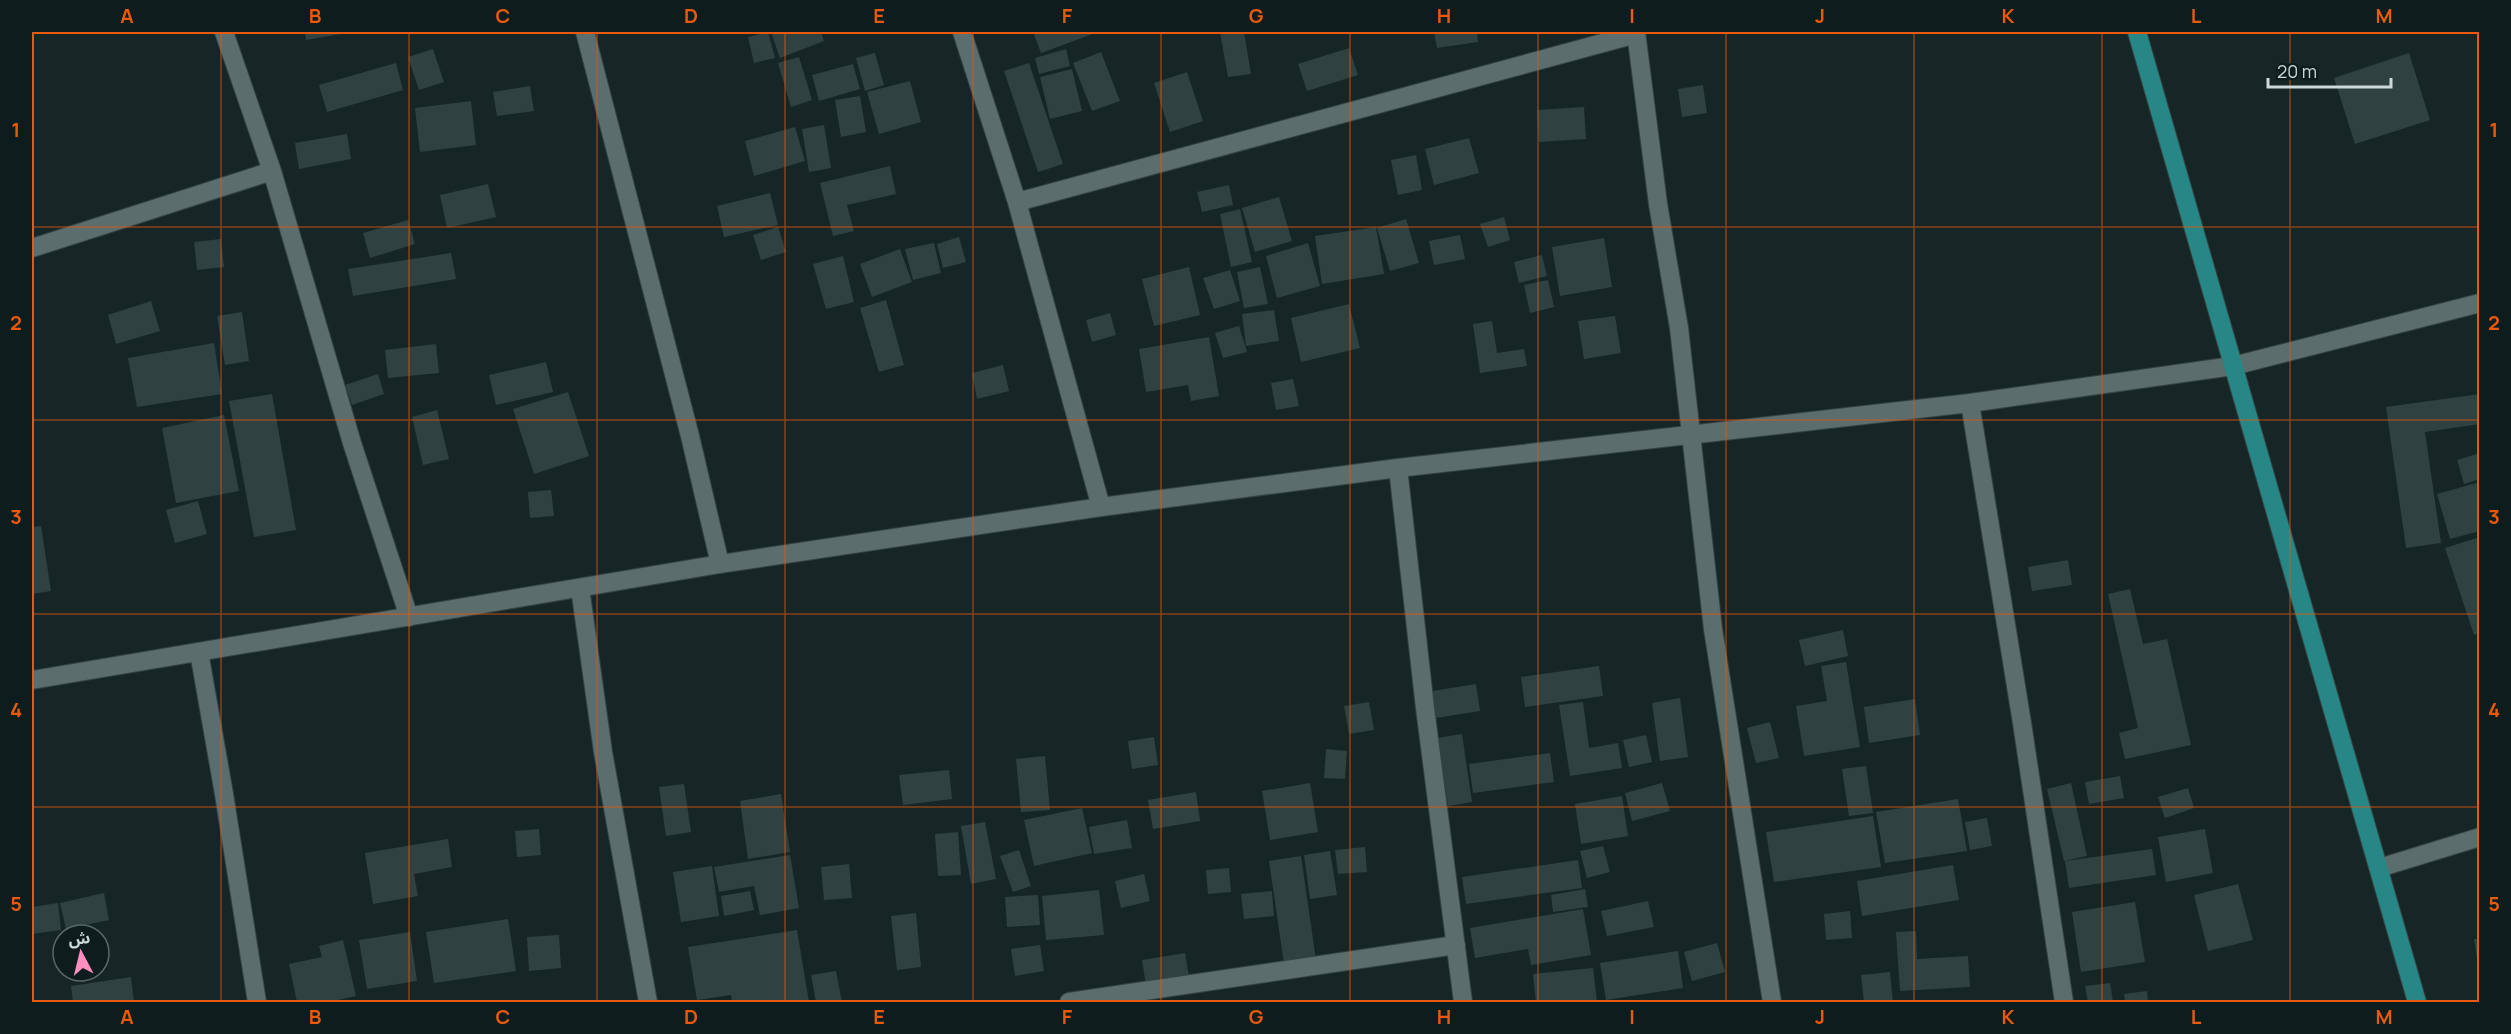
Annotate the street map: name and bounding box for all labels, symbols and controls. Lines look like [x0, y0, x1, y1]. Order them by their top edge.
text: A [120, 2, 134, 29]
text: B [309, 2, 322, 29]
text: C [496, 2, 510, 29]
text: D [684, 2, 698, 29]
text: E [873, 2, 885, 29]
text: F [1062, 2, 1073, 29]
text: G [1249, 2, 1264, 29]
text: H [1437, 2, 1451, 29]
text: I [1629, 2, 1635, 29]
text: J [1815, 2, 1825, 29]
text: K [2002, 2, 2015, 29]
text: L [2191, 2, 2202, 29]
text: M [2375, 2, 2393, 29]
scale bar [2268, 51, 2391, 89]
text: 20 m [2277, 59, 2317, 83]
text: 1 [12, 116, 20, 143]
text: 1 [2490, 116, 2498, 143]
text: 2 [10, 309, 22, 336]
text: 2 [2488, 309, 2500, 336]
text: 3 [10, 503, 22, 530]
text: 3 [2488, 503, 2500, 530]
text: 4 [10, 696, 22, 723]
text: 4 [2488, 696, 2500, 723]
text: 5 [10, 890, 22, 917]
text: 5 [2488, 890, 2500, 917]
north arrow [51, 923, 111, 983]
text: ش [67, 926, 91, 950]
text: A [120, 1003, 134, 1030]
text: B [309, 1003, 322, 1030]
text: C [496, 1003, 510, 1030]
text: D [684, 1003, 698, 1030]
text: E [873, 1003, 885, 1030]
text: F [1062, 1003, 1073, 1030]
text: G [1249, 1003, 1264, 1030]
text: H [1437, 1003, 1451, 1030]
text: I [1629, 1003, 1635, 1030]
text: J [1815, 1003, 1825, 1030]
text: K [2002, 1003, 2015, 1030]
text: L [2191, 1003, 2202, 1030]
text: M [2375, 1003, 2393, 1030]

